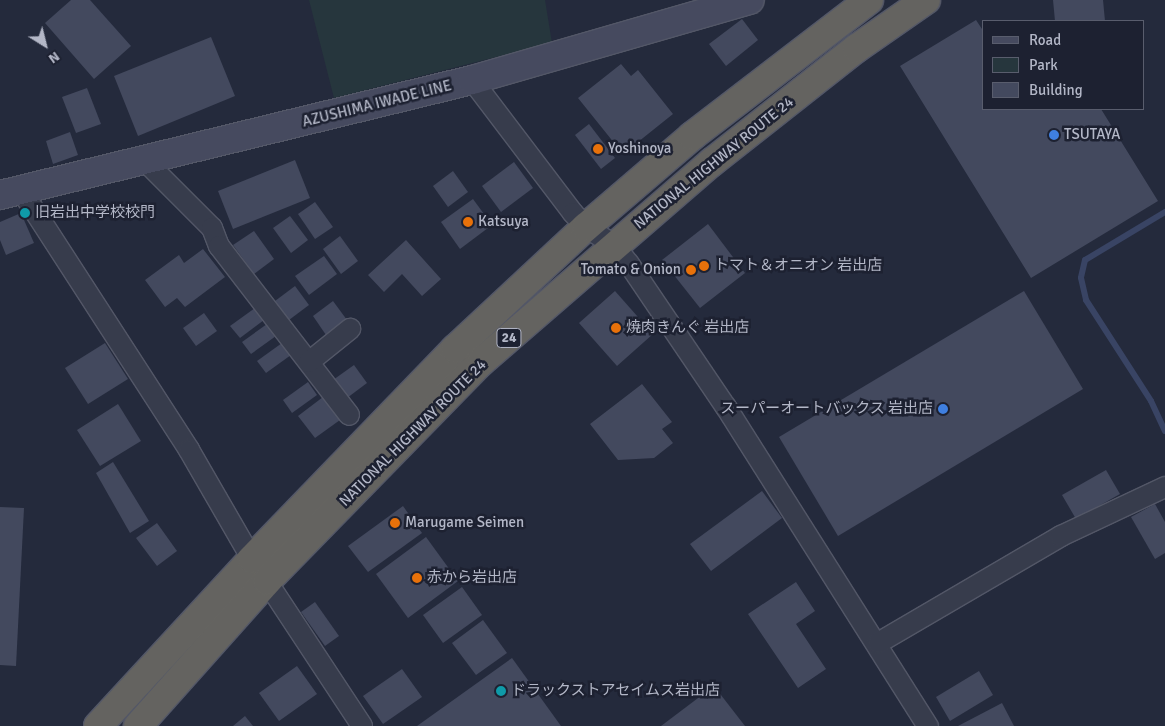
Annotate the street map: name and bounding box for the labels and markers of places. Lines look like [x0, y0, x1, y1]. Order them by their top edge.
place label: TSUTAYA [1064, 126, 1121, 144]
marker: TSUTAYA [1048, 129, 1060, 141]
place label: Yoshinoya [608, 140, 671, 158]
marker: Yoshinoya [592, 143, 604, 155]
place label: 旧岩出中学校校門 [35, 204, 155, 222]
marker: 旧岩出中学校校門 [19, 207, 31, 219]
place label: Katsuya [478, 213, 529, 231]
marker: Katsuya [462, 216, 474, 228]
place label: トマト＆オニオン 岩出店 [714, 257, 882, 275]
marker: トマト＆オニオン 岩出店 [698, 260, 710, 272]
place label: Tomato & Onion [581, 261, 681, 279]
marker: Tomato & Onion [685, 264, 697, 276]
place label: 焼肉きんぐ 岩出店 [626, 319, 749, 337]
marker: 焼肉きんぐ 岩出店 [610, 322, 622, 334]
place label: スーパーオートバックス 岩出店 [720, 400, 933, 418]
marker: スーパーオートバックス 岩出店 [937, 403, 949, 415]
place label: Marugame Seimen [405, 514, 524, 532]
marker: Marugame Seimen [389, 517, 401, 529]
place label: 赤から岩出店 [427, 569, 517, 587]
marker: 赤から岩出店 [411, 572, 423, 584]
place label: ドラックストアセイムス岩出店 [511, 682, 721, 700]
marker: ドラックストアセイムス岩出店 [495, 685, 507, 697]

